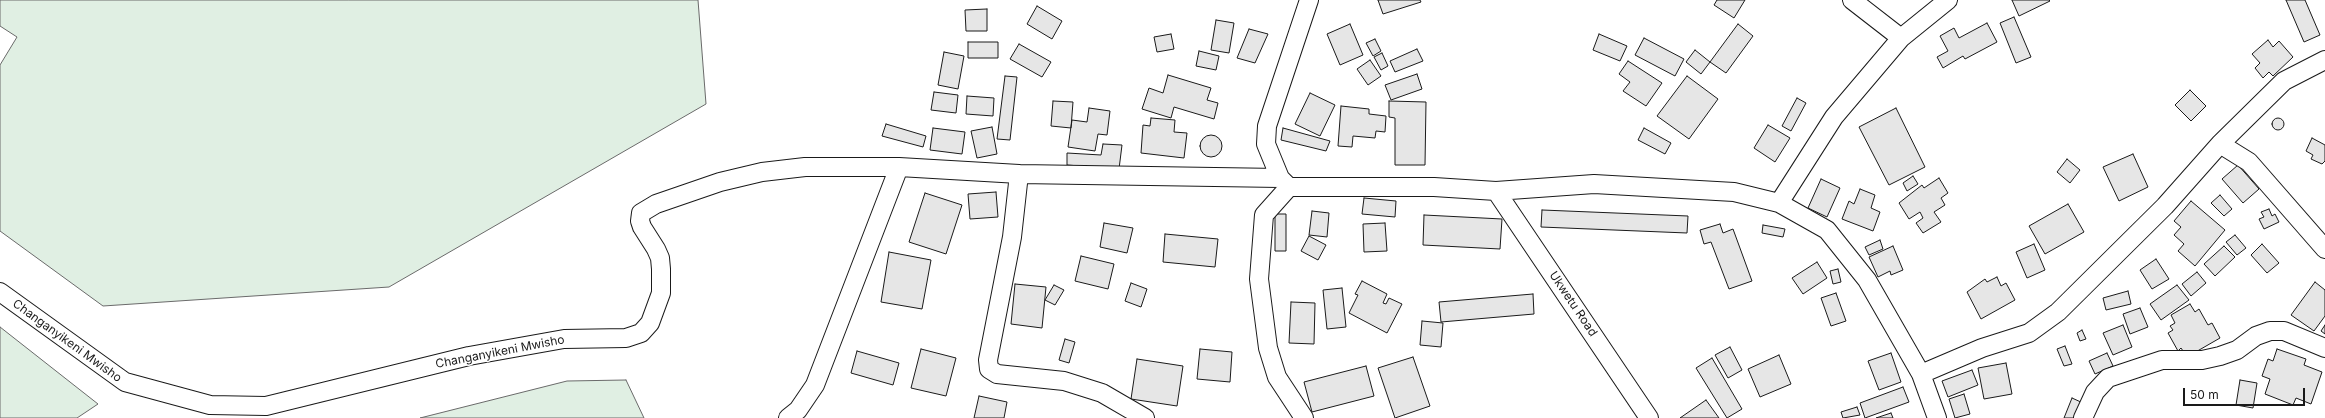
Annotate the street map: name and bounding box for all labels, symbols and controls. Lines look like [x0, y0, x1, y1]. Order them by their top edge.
street label: Ukwetu Road [1546, 269, 1600, 339]
street label: Changanyikeni Mwisho [10, 297, 124, 385]
street label: Changanyikeni Mwisho [434, 332, 566, 372]
scale bar [2185, 380, 2307, 406]
text: 50 m [2190, 387, 2219, 402]

